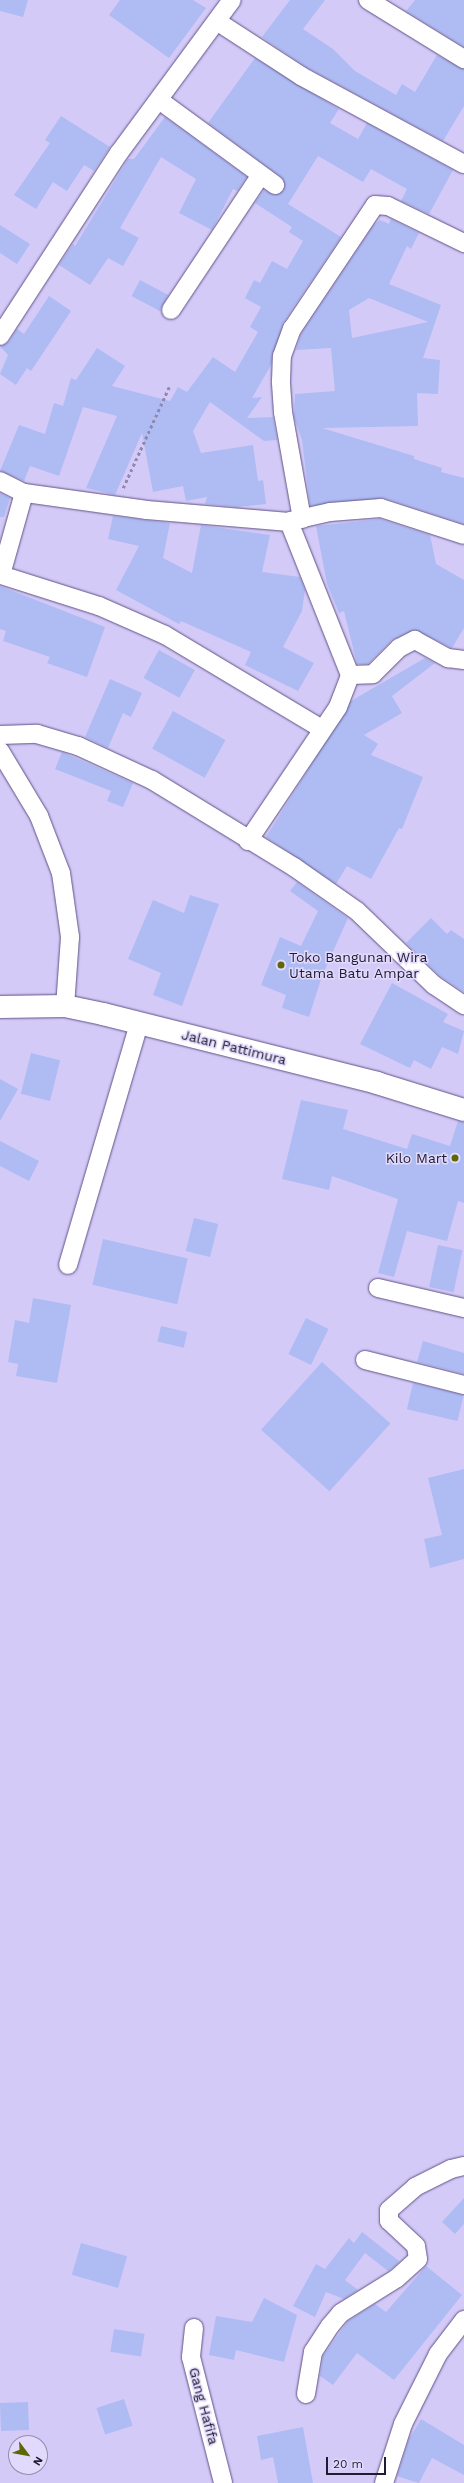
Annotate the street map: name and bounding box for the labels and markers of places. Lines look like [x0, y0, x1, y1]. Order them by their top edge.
place label: Toko Bangunan Wira Utama Batu Ampar [289, 949, 428, 982]
marker: Toko Bangunan Wira Utama Batu Ampar [276, 960, 286, 970]
place label: Kilo Mart [386, 1150, 447, 1166]
marker: Kilo Mart [450, 1153, 460, 1163]

